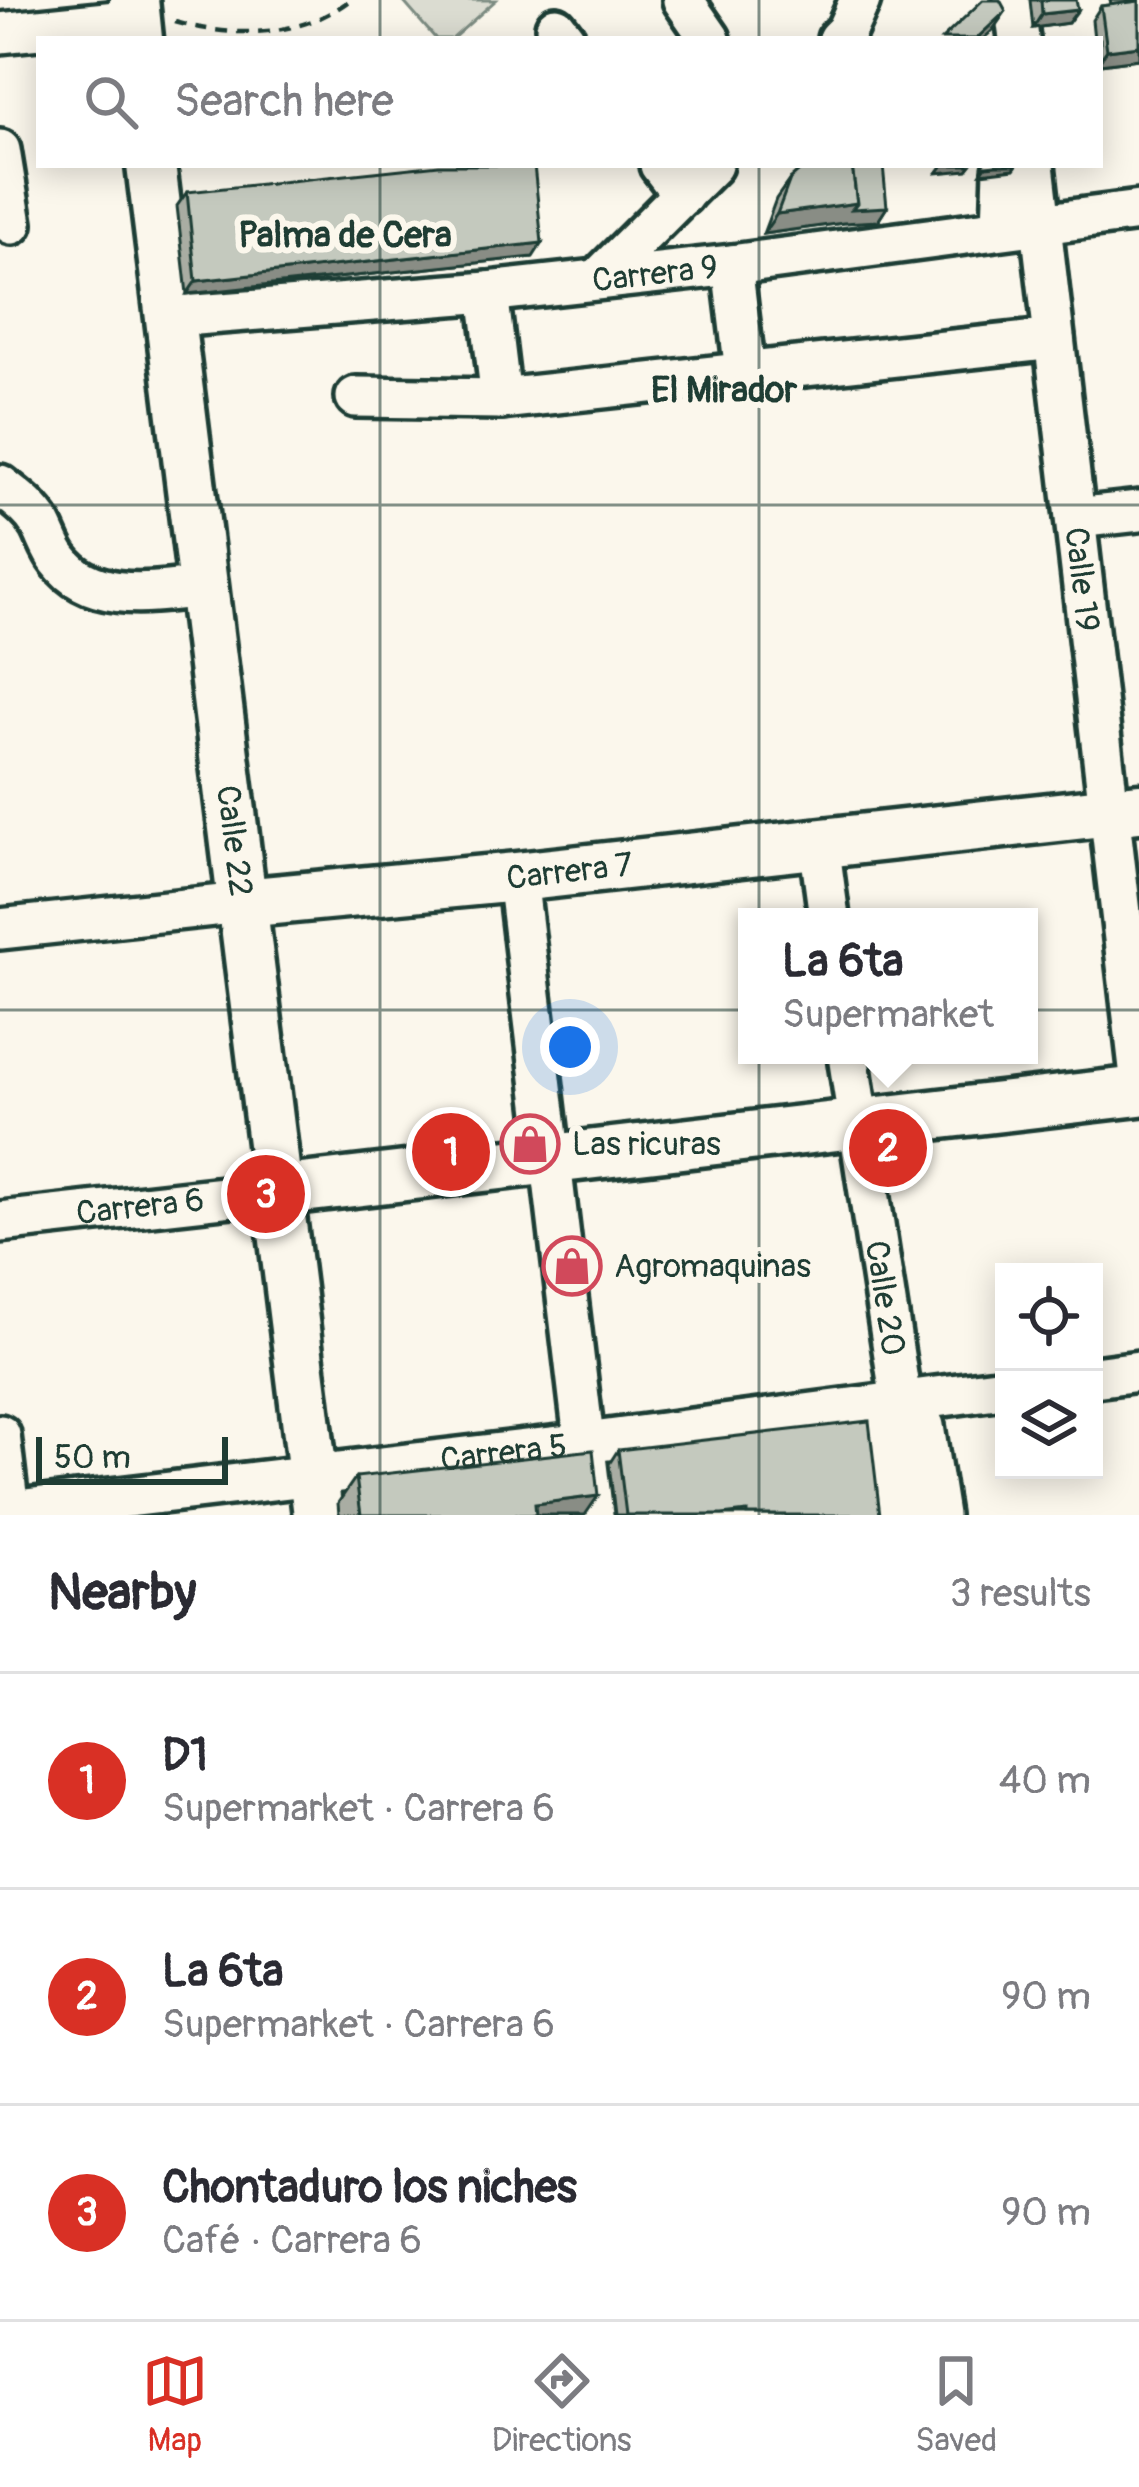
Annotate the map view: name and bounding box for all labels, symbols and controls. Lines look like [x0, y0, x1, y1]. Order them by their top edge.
search box [36, 36, 1103, 168]
icon: search [78, 69, 144, 135]
text: Search here [174, 74, 394, 130]
district label: Palma de Cera [238, 213, 452, 258]
street label: Carrera 9 [590, 246, 720, 301]
district label: El Mirador [651, 368, 798, 413]
street label: Calle 19 [1056, 525, 1109, 634]
street label: Calle 22 [207, 783, 262, 899]
street label: Carrera 7 [505, 844, 635, 898]
popup [738, 908, 1038, 1064]
text: La 6ta [782, 934, 903, 990]
text: Supermarket [782, 990, 994, 1039]
your location [540, 1017, 600, 1077]
pin: 2 [849, 1103, 927, 1193]
pin: 1 [412, 1107, 490, 1197]
shop icon: Las ricuras [499, 1113, 561, 1175]
place label: Las ricuras [572, 1124, 721, 1165]
pin: 3 [227, 1149, 305, 1239]
street label: Carrera 6 [74, 1179, 206, 1234]
shop icon: Agromaquinas [541, 1235, 603, 1297]
street label: Calle 20 [856, 1238, 914, 1359]
place label: Agromaquinas [614, 1246, 811, 1287]
map controls [995, 1263, 1103, 1479]
button: locate [995, 1263, 1103, 1371]
button: layers [995, 1371, 1103, 1479]
street label: Carrera 5 [438, 1425, 569, 1480]
scale bar [36, 1431, 228, 1484]
text: 50 m [54, 1437, 131, 1478]
text: Nearby [48, 1561, 196, 1625]
text: 3 results [950, 1569, 1091, 1618]
text: D1 [162, 1728, 208, 1784]
text: 1 [79, 1756, 95, 1805]
text: 40 m [999, 1756, 1091, 1805]
text: Supermarket · Carrera 6 [162, 1784, 555, 1833]
text: La 6ta [162, 1944, 283, 2000]
text: 2 [76, 1972, 98, 2021]
text: 90 m [1001, 1972, 1091, 2021]
text: Supermarket · Carrera 6 [162, 2000, 555, 2049]
text: Chontaduro los niches [162, 2160, 577, 2216]
text: 3 [76, 2188, 98, 2237]
text: 90 m [1001, 2188, 1091, 2237]
text: Café · Carrera 6 [162, 2216, 422, 2265]
tab: Map [142, 2348, 208, 2461]
tab: Directions [492, 2348, 632, 2461]
tab: Saved [915, 2348, 997, 2461]

